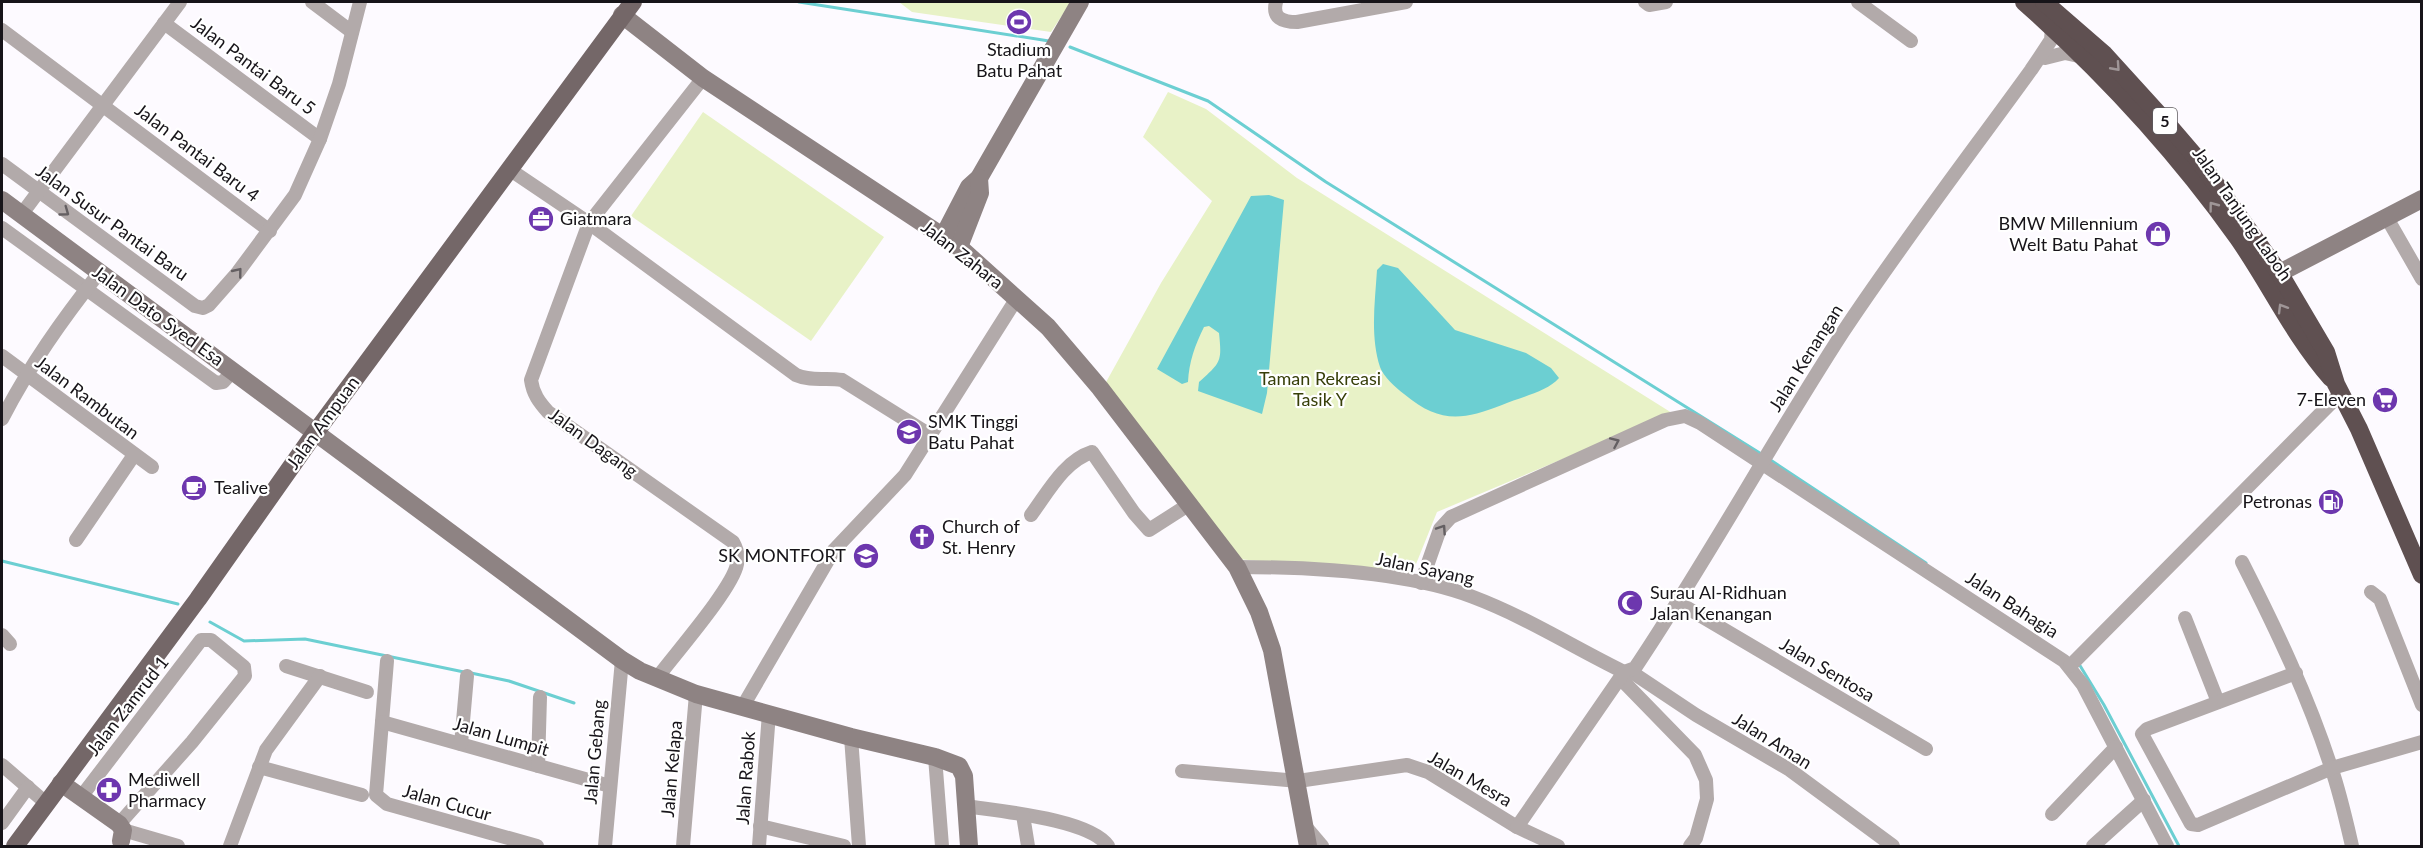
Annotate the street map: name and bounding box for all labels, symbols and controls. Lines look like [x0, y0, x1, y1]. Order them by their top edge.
sports icon: Stadium Batu Pahat [1004, 7, 1034, 37]
street label: Jalan Pantai Baru 5 [187, 11, 320, 119]
place label: Stadium Batu Pahat [976, 38, 1063, 81]
one-way arrow [2109, 61, 2120, 71]
street label: Jalan Pantai Baru 4 [131, 98, 264, 206]
road number: 5 [2153, 108, 2177, 134]
street label: Jalan Tanjung Laboh [2189, 142, 2297, 284]
street label: Jalan Susur Pantai Baru [32, 160, 193, 285]
one-way arrow [2209, 201, 2220, 212]
one-way arrow [59, 204, 70, 215]
office icon: Giatmara [526, 204, 556, 234]
place label: Giatmara [560, 207, 632, 229]
place label: BMW Millennium Welt Batu Pahat [1998, 212, 2139, 255]
street label: Jalan Zahara [917, 215, 1008, 293]
shop icon: BMW Millennium Welt Batu Pahat [2143, 219, 2173, 249]
street label: Jalan Dato Syed Esa [89, 260, 229, 370]
one-way arrow [231, 267, 242, 278]
street label: Jalan Kenangan [1763, 300, 1847, 415]
one-way arrow [2277, 304, 2289, 314]
street label: Jalan Rambutan [31, 351, 144, 443]
park label: Taman Rekreasi Tasik Y [1259, 367, 1381, 410]
street label: Jalan Ampuan [281, 372, 363, 473]
supermarket icon: 7-Eleven [2370, 385, 2400, 415]
place label: 7-Eleven [2296, 388, 2366, 410]
street label: Jalan Dagang [545, 403, 642, 482]
place label: SMK Tinggi Batu Pahat [928, 410, 1018, 453]
school or university icon: SMK Tinggi Batu Pahat [894, 417, 924, 447]
one-way arrow [1608, 438, 1619, 450]
cafe icon: Tealive [179, 473, 209, 503]
place label: Tealive [214, 476, 268, 498]
fuel station icon: Petronas [2316, 487, 2346, 517]
place label: Petronas [2243, 490, 2312, 512]
place label: Church of St. Henry [942, 515, 1021, 558]
church icon: Church of St. Henry [907, 522, 937, 552]
one-way arrow [1435, 524, 1446, 535]
school or university icon: SK MONTFORT [851, 541, 881, 571]
place label: SK MONTFORT [718, 544, 846, 566]
street label: Jalan Sayang [1374, 547, 1476, 589]
street label: Jalan Bahagia [1962, 566, 2063, 642]
place label: Surau Al-Ridhuan Jalan Kenangan [1650, 581, 1787, 624]
mosque icon: Surau Al-Ridhuan Jalan Kenangan [1615, 588, 1645, 618]
street label: Jalan Sentosa [1776, 632, 1879, 706]
street label: Jalan Zamrud 1 [82, 651, 173, 760]
street label: Jalan Gebang [578, 699, 610, 805]
street label: Jalan Aman [1729, 707, 1816, 773]
street label: Jalan Lumpit [451, 712, 552, 760]
street label: Jalan Kelapa [656, 720, 686, 818]
street label: Jalan Rabok [731, 730, 759, 825]
street label: Jalan Mesra [1425, 745, 1516, 811]
place label: Mediwell Pharmacy [128, 768, 207, 811]
pharmacy icon: Mediwell Pharmacy [94, 775, 124, 805]
street label: Jalan Cucur [400, 779, 495, 825]

